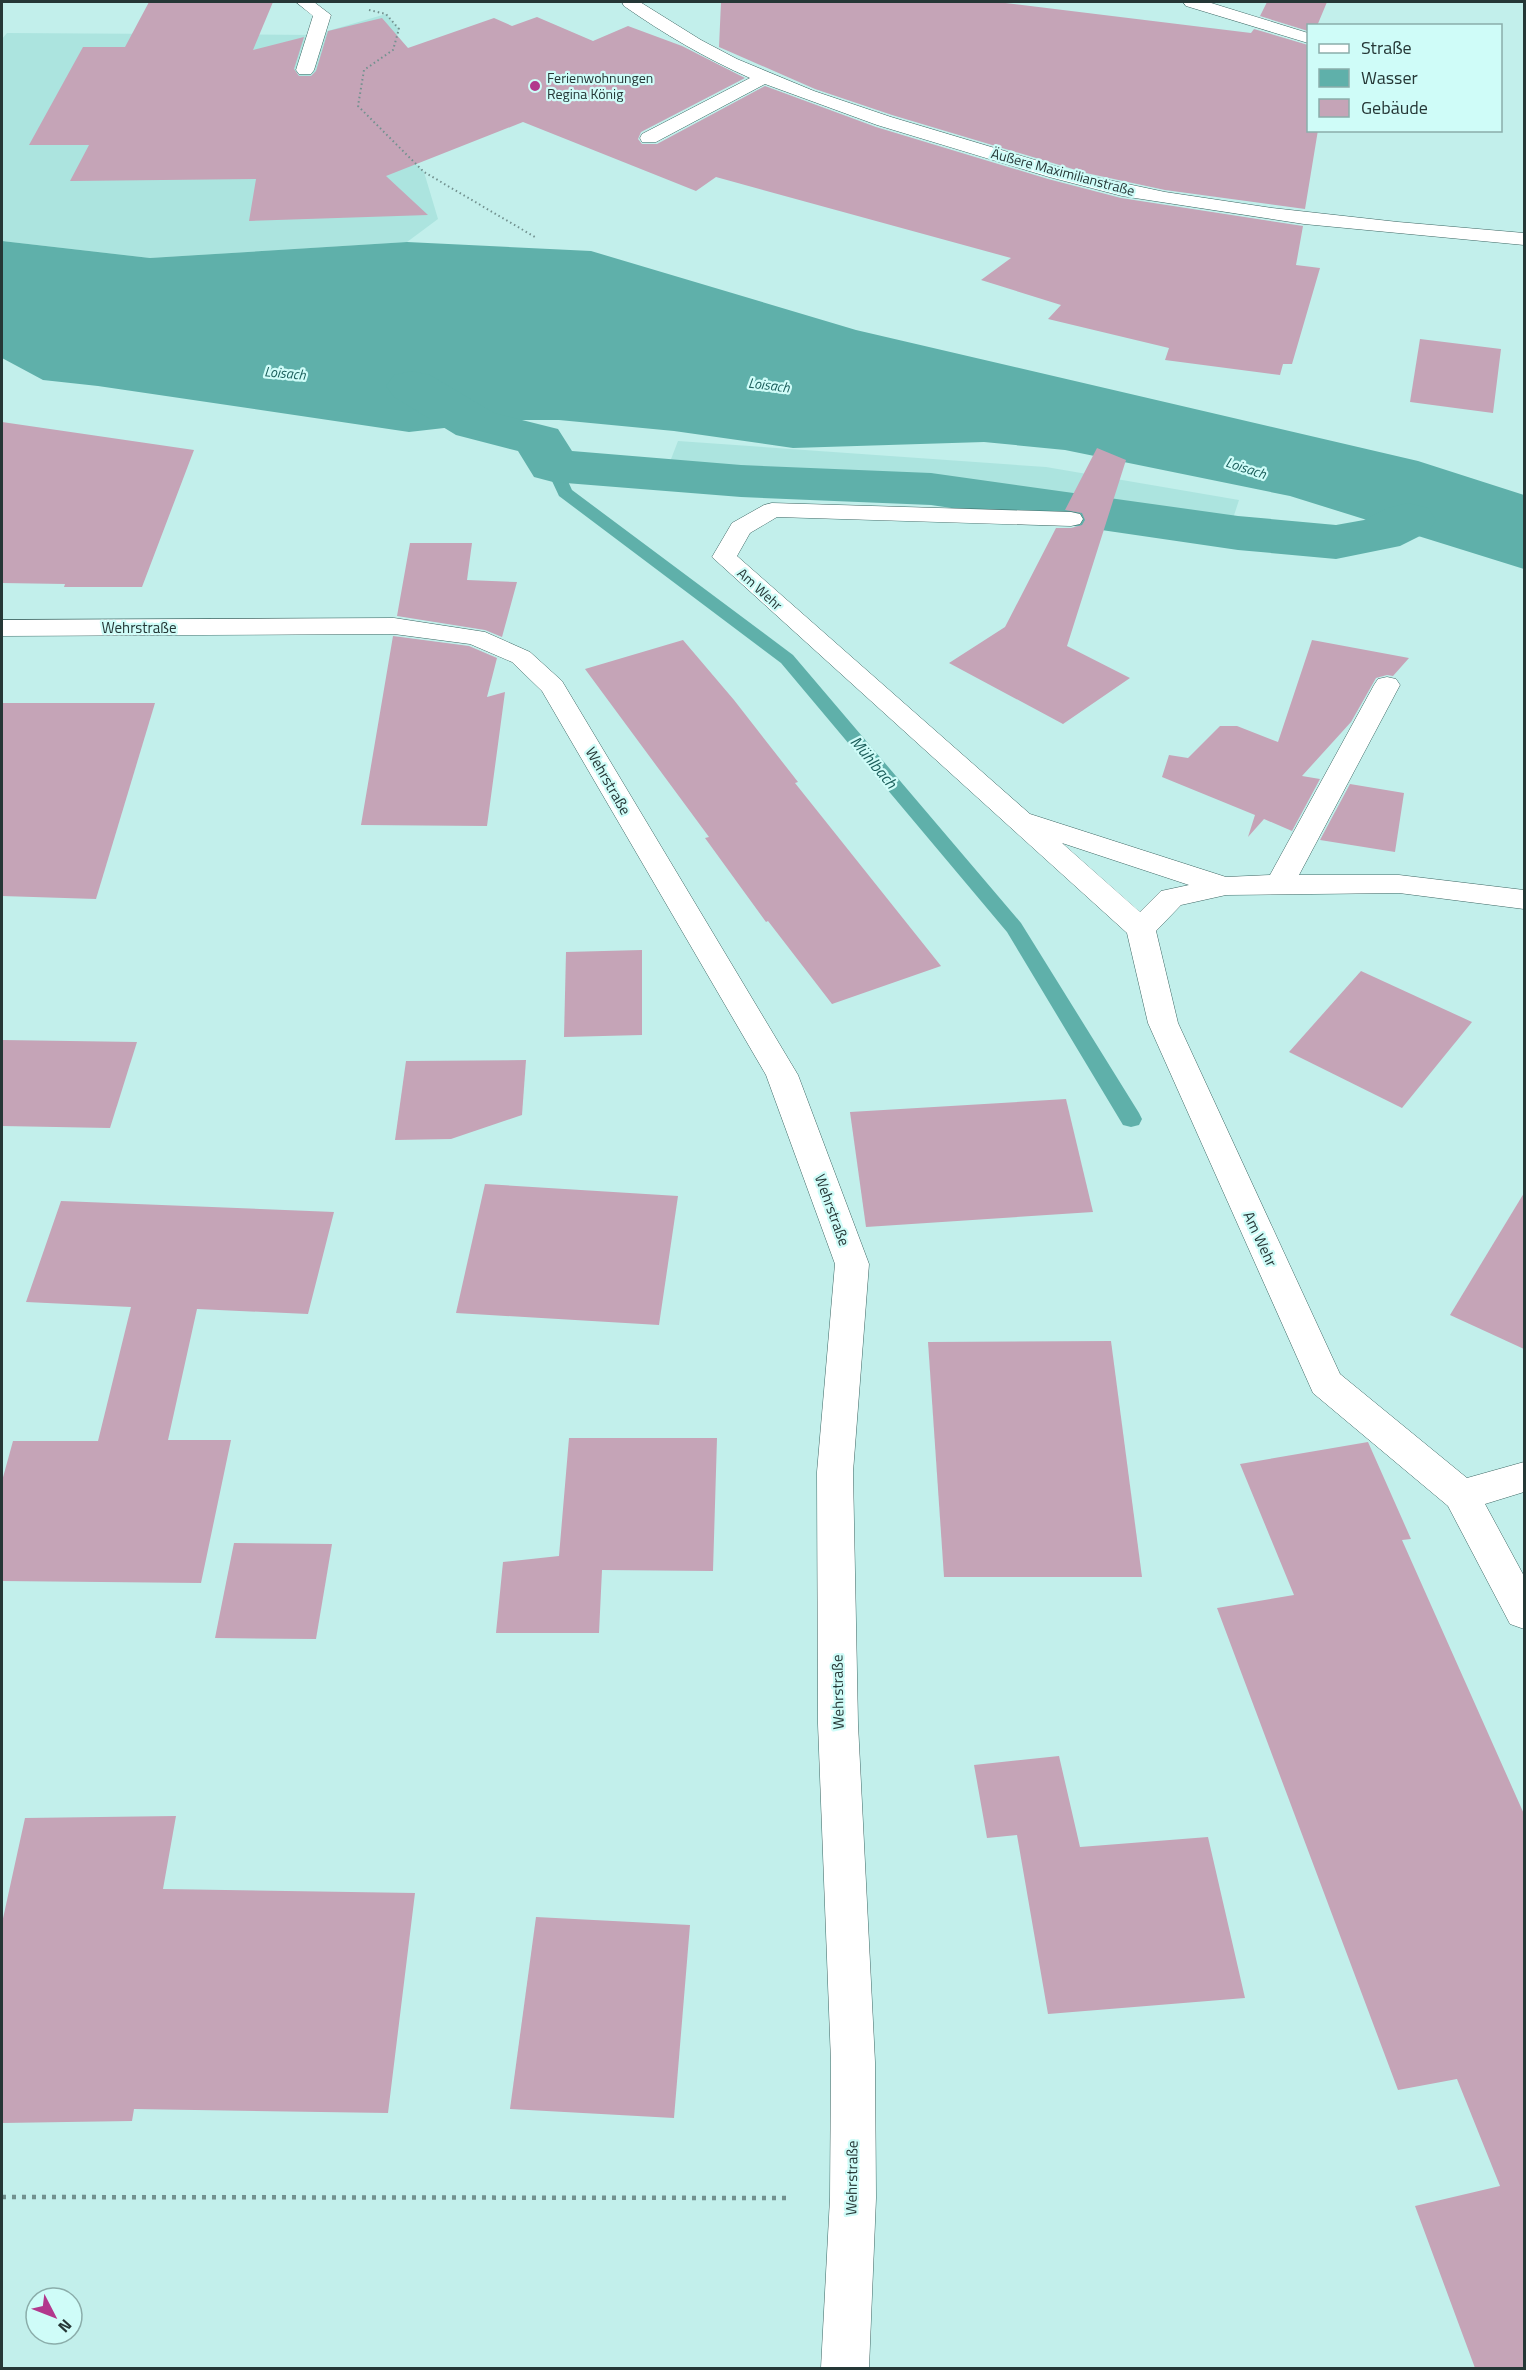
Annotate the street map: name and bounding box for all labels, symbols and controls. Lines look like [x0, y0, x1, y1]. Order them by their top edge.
legend [1307, 24, 1502, 132]
text: Straße [1361, 34, 1412, 61]
text: Wasser [1361, 64, 1418, 91]
place label: Ferienwohnungen Regina König [547, 67, 653, 104]
marker: Ferienwohnungen Regina König [528, 79, 542, 93]
text: Gebäude [1361, 94, 1428, 121]
street label: Äußere Maximilianstraße [989, 142, 1137, 201]
water label: Loisach [264, 360, 308, 385]
water label: Loisach [747, 372, 792, 398]
water label: Loisach [1223, 451, 1270, 484]
street label: Am Wehr [733, 563, 788, 615]
street label: Wehrstraße [102, 616, 176, 639]
water label: Mühlbach [845, 730, 904, 794]
street label: Wehrstraße [580, 743, 637, 819]
street label: Wehrstraße [809, 1171, 856, 1249]
street label: Am Wehr [1238, 1207, 1283, 1270]
street label: Wehrstraße [825, 1654, 850, 1730]
street label: Wehrstraße [839, 2140, 864, 2216]
north arrow [24, 2286, 84, 2346]
text: N [53, 2314, 78, 2338]

